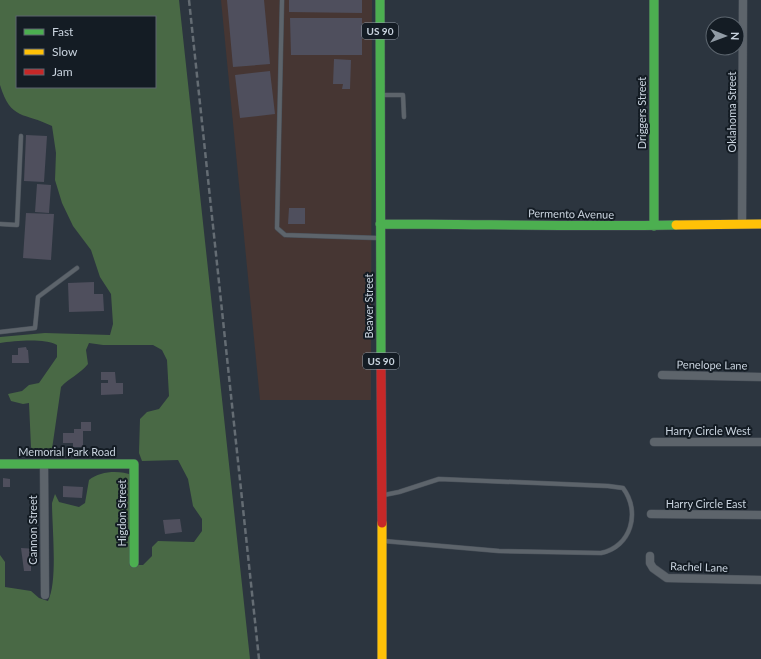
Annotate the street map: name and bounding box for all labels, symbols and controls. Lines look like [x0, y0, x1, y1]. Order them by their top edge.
legend [16, 16, 156, 88]
north arrow [705, 16, 745, 56]
road number: US 90 [362, 23, 398, 39]
text: Fast [52, 24, 74, 39]
text: N [729, 32, 742, 41]
text: Slow [52, 44, 78, 59]
text: Jam [52, 64, 73, 79]
street label: Oklahoma Street [725, 71, 738, 153]
street label: Driggers Street [635, 77, 648, 149]
street label: Permento Avenue [528, 206, 614, 221]
street label: Beaver Street [362, 273, 375, 339]
road number: US 90 [363, 353, 399, 369]
street label: Penelope Lane [677, 357, 748, 372]
street label: Harry Circle West [665, 424, 751, 437]
street label: Memorial Park Road [18, 445, 116, 458]
street label: Higdon Street [115, 479, 128, 546]
street label: Cannon Street [26, 495, 39, 565]
street label: Harry Circle East [666, 497, 746, 510]
street label: Rachel Lane [670, 559, 728, 574]

